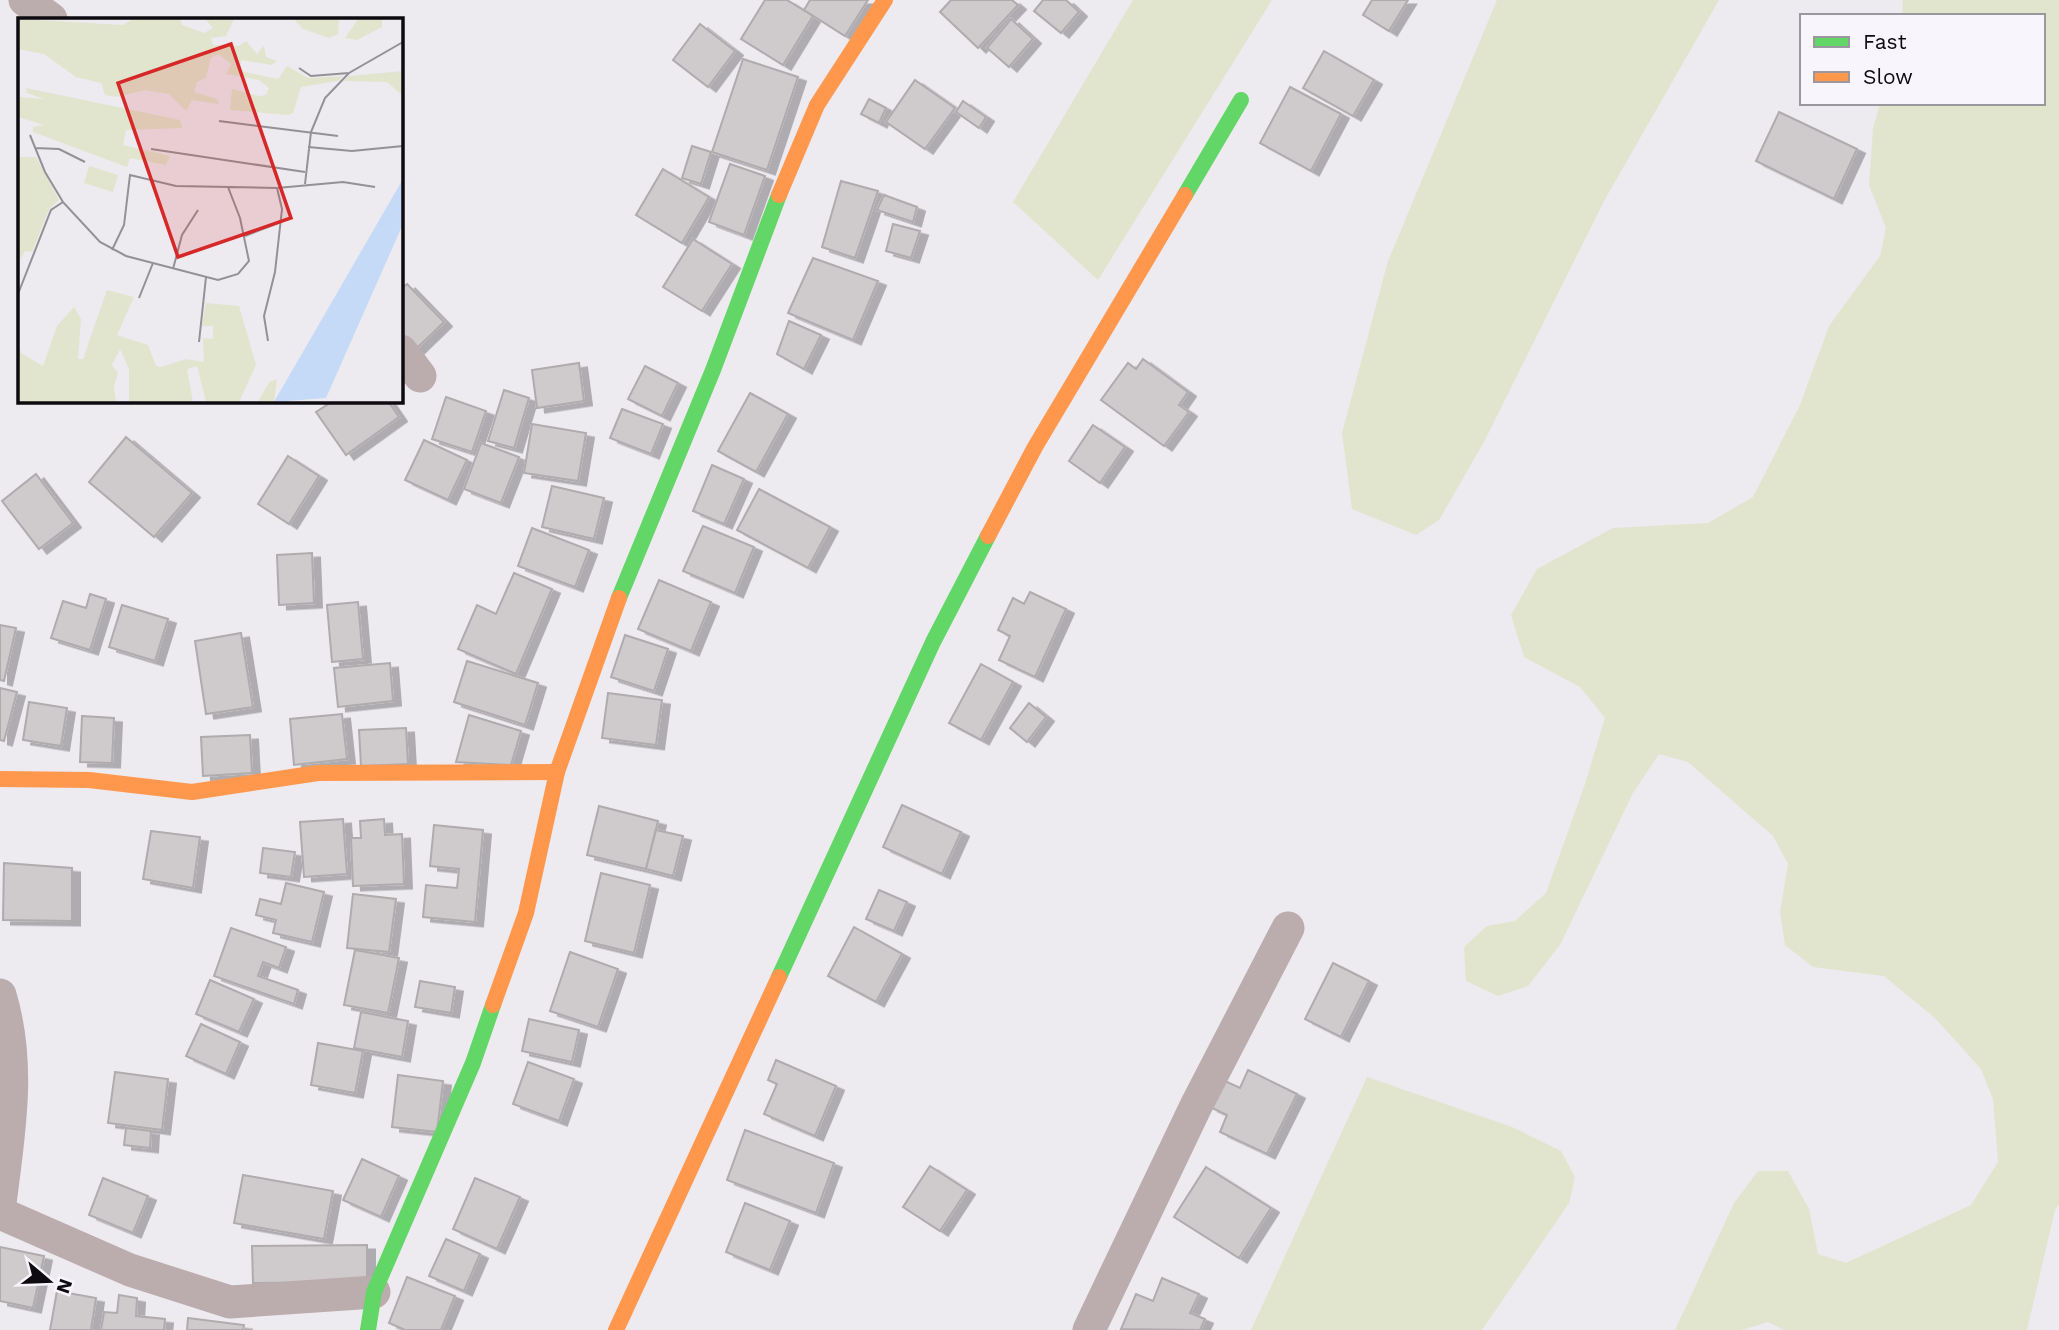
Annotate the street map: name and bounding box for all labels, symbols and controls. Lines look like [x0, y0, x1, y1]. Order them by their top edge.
legend [1800, 14, 2045, 105]
inset map [18, 18, 402, 402]
text: Fast [1863, 29, 1907, 54]
text: Slow [1863, 64, 1913, 89]
north arrow [14, 1246, 84, 1316]
text: N [51, 1276, 78, 1297]

